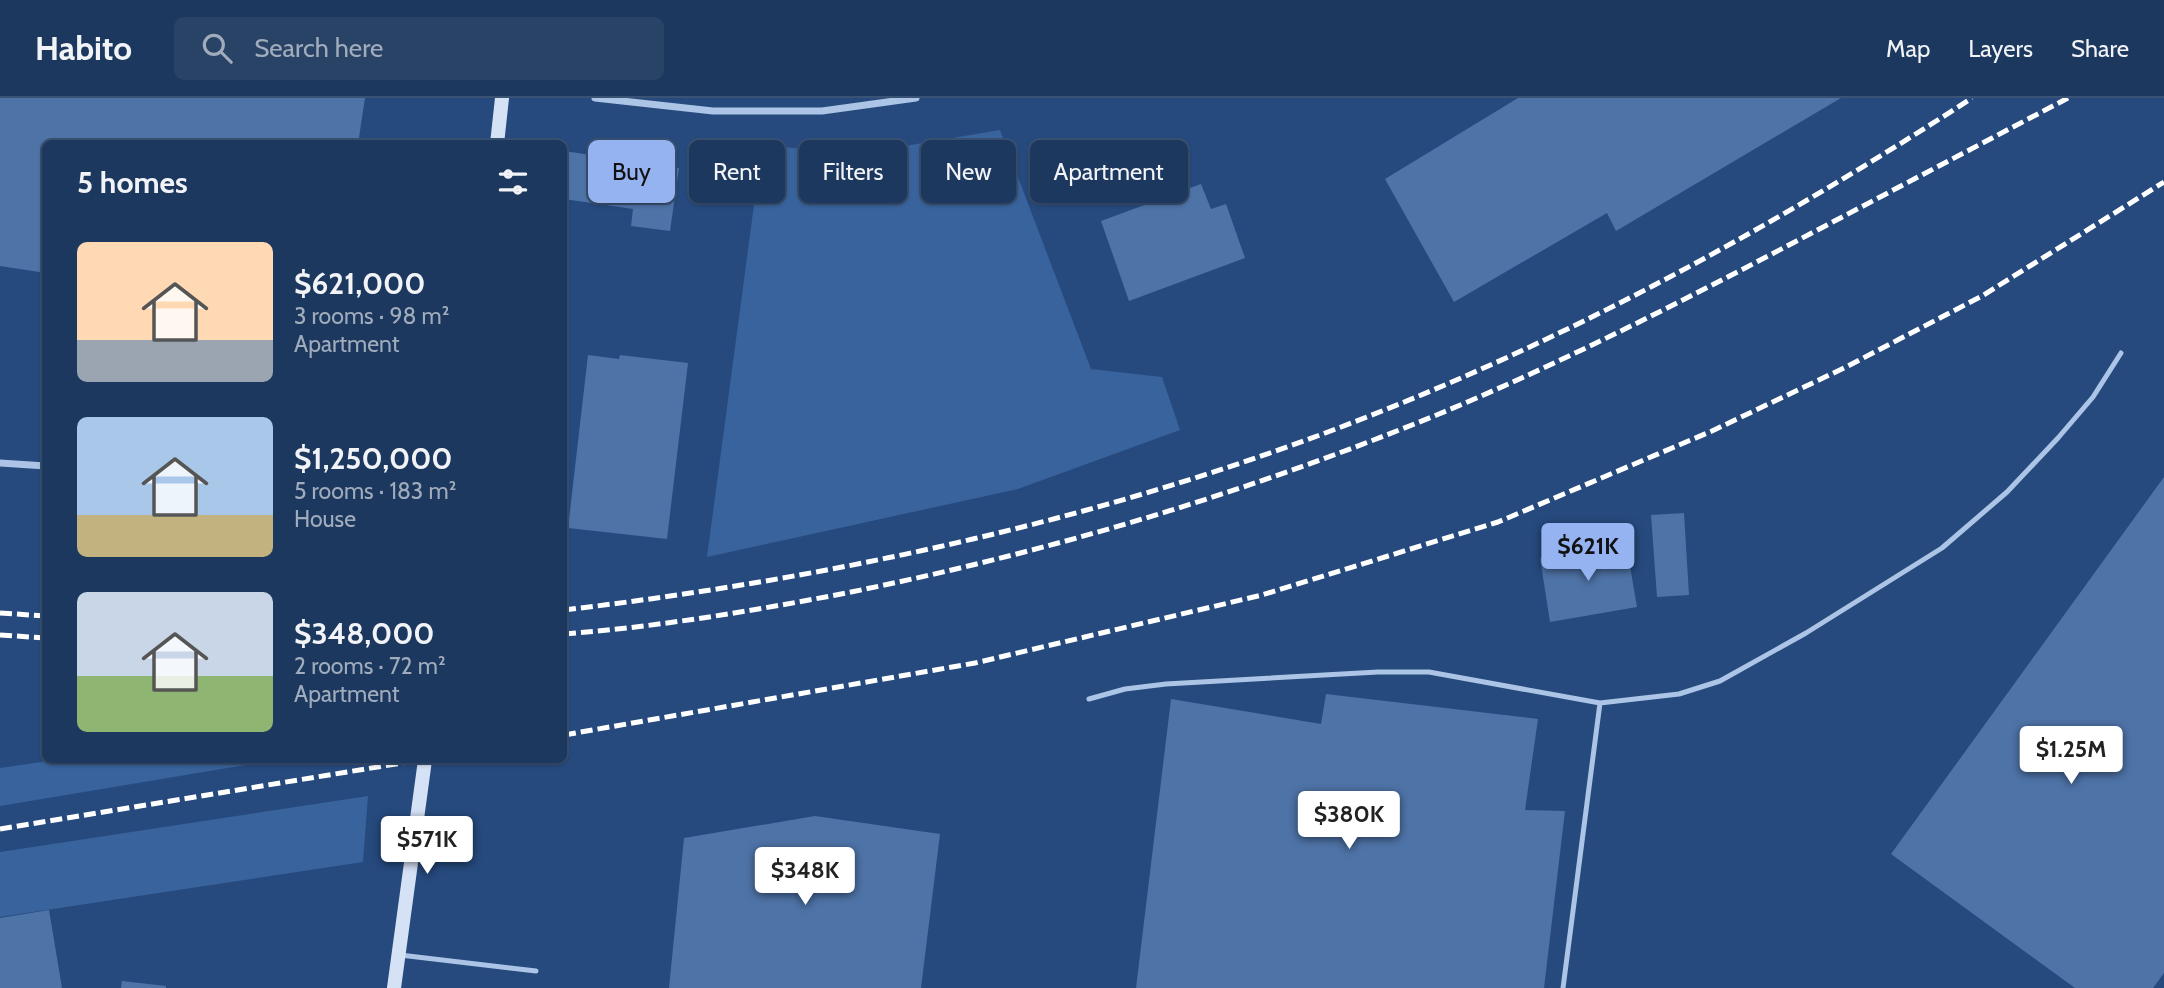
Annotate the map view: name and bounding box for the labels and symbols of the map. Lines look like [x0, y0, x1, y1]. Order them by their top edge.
pin: $621K [1539, 524, 1637, 583]
pin: $1.25M [2014, 726, 2128, 786]
pin: $380K [1300, 792, 1398, 851]
pin: $571K [378, 816, 476, 876]
pin: $348K [756, 848, 854, 907]

